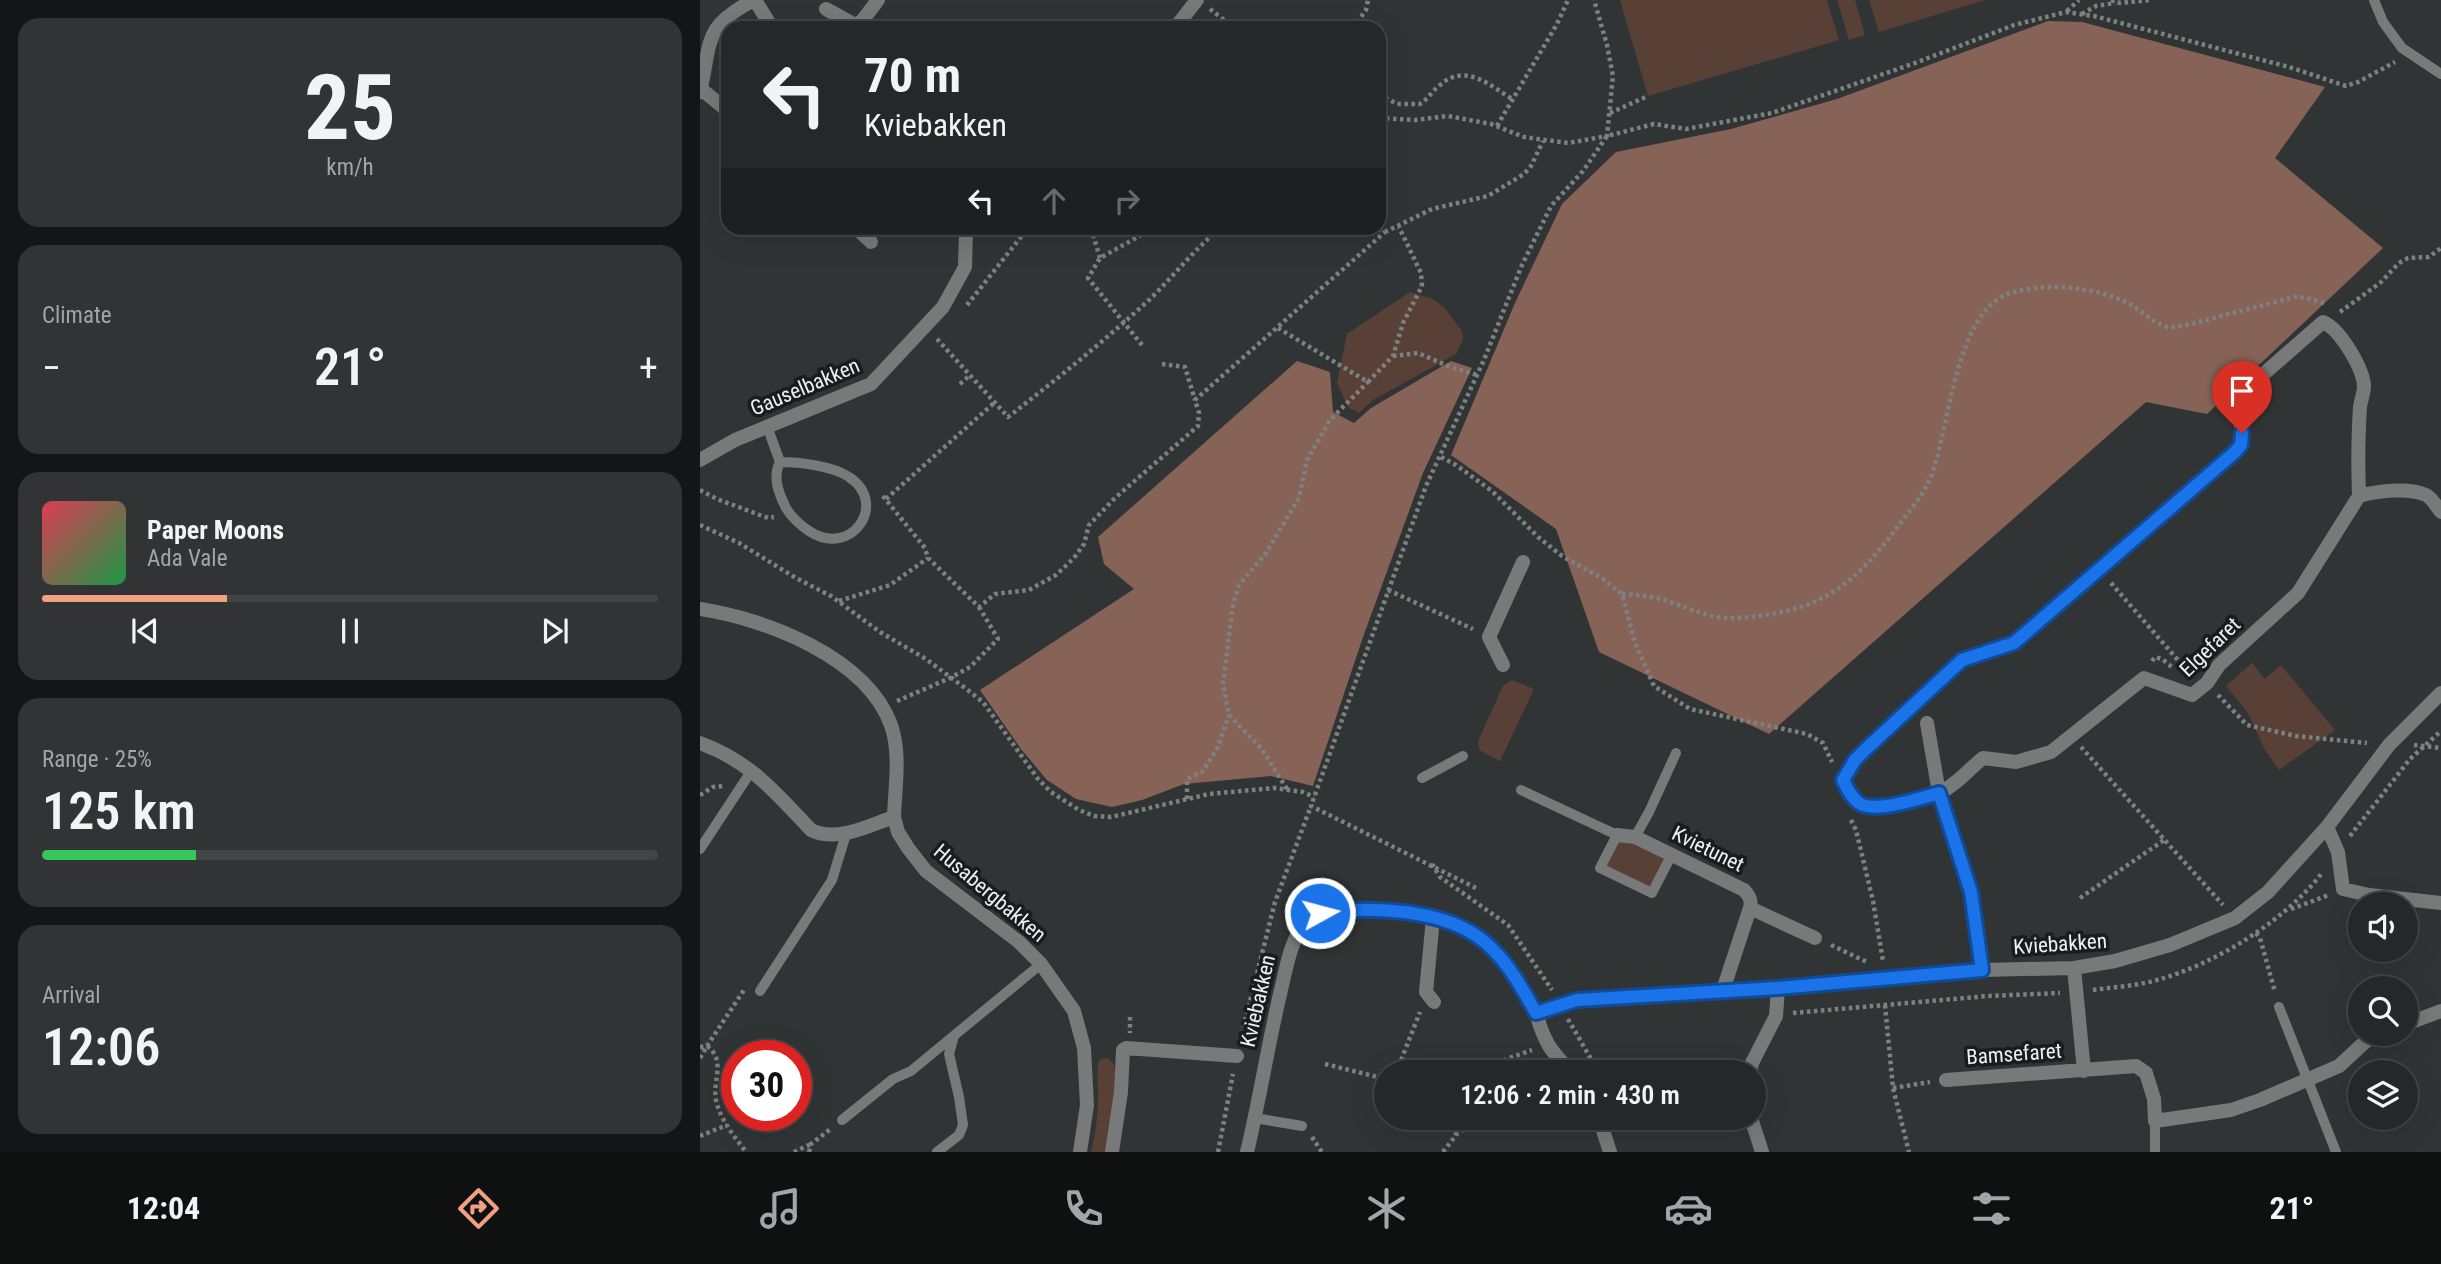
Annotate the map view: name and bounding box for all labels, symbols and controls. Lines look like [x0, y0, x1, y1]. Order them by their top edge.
text: 70 m [864, 47, 961, 104]
icon: left [749, 49, 840, 140]
text: 25 [304, 55, 396, 161]
text: Kviebakken [864, 106, 1007, 144]
text: km/h [326, 154, 374, 181]
icon: left [962, 182, 1000, 220]
icon: ahead [1035, 182, 1073, 220]
icon: right [1108, 182, 1146, 220]
text: Climate [42, 302, 112, 329]
text: 21° [314, 337, 386, 398]
text: − [42, 346, 61, 390]
text: + [639, 346, 658, 390]
street label: Gauselbakken [747, 353, 863, 421]
pin [2212, 361, 2272, 433]
icon: arrive [2223, 372, 2261, 410]
text: Paper Moons [147, 515, 284, 545]
text: Ada Vale [147, 545, 227, 572]
icon: previous [126, 612, 164, 650]
icon: pause [331, 612, 369, 650]
icon: next [536, 612, 574, 650]
street label: Elgefaret [2175, 613, 2245, 681]
text: Range · 25% [42, 746, 152, 773]
text: 125 km [42, 781, 196, 842]
street label: Kvietunet [1668, 821, 1748, 877]
street label: Husabergbakken [929, 839, 1051, 947]
position arrow [1283, 876, 1357, 950]
map controls [2348, 892, 2418, 1130]
button: sound [2348, 892, 2418, 962]
street label: Kviebakken [2012, 929, 2108, 959]
street label: Kviebakken [1236, 953, 1280, 1049]
button: search [2348, 976, 2418, 1046]
text: Arrival [42, 982, 101, 1009]
text: 12:06 [42, 1017, 160, 1078]
street label: Bamsefaret [1965, 1039, 2063, 1069]
speed limit sign: 30 [721, 1040, 812, 1131]
button: layers [2348, 1060, 2418, 1130]
text: 12:06 · 2 min · 430 m [1460, 1080, 1680, 1110]
icon: directions [454, 1184, 503, 1233]
icon: music [756, 1184, 805, 1233]
icon: phone [1059, 1184, 1108, 1233]
icon: climate [1362, 1184, 1411, 1233]
icon: car [1664, 1184, 1713, 1233]
icon: filters [1967, 1184, 2016, 1233]
text: 12:04 [127, 1189, 200, 1227]
text: 21° [2269, 1189, 2314, 1227]

